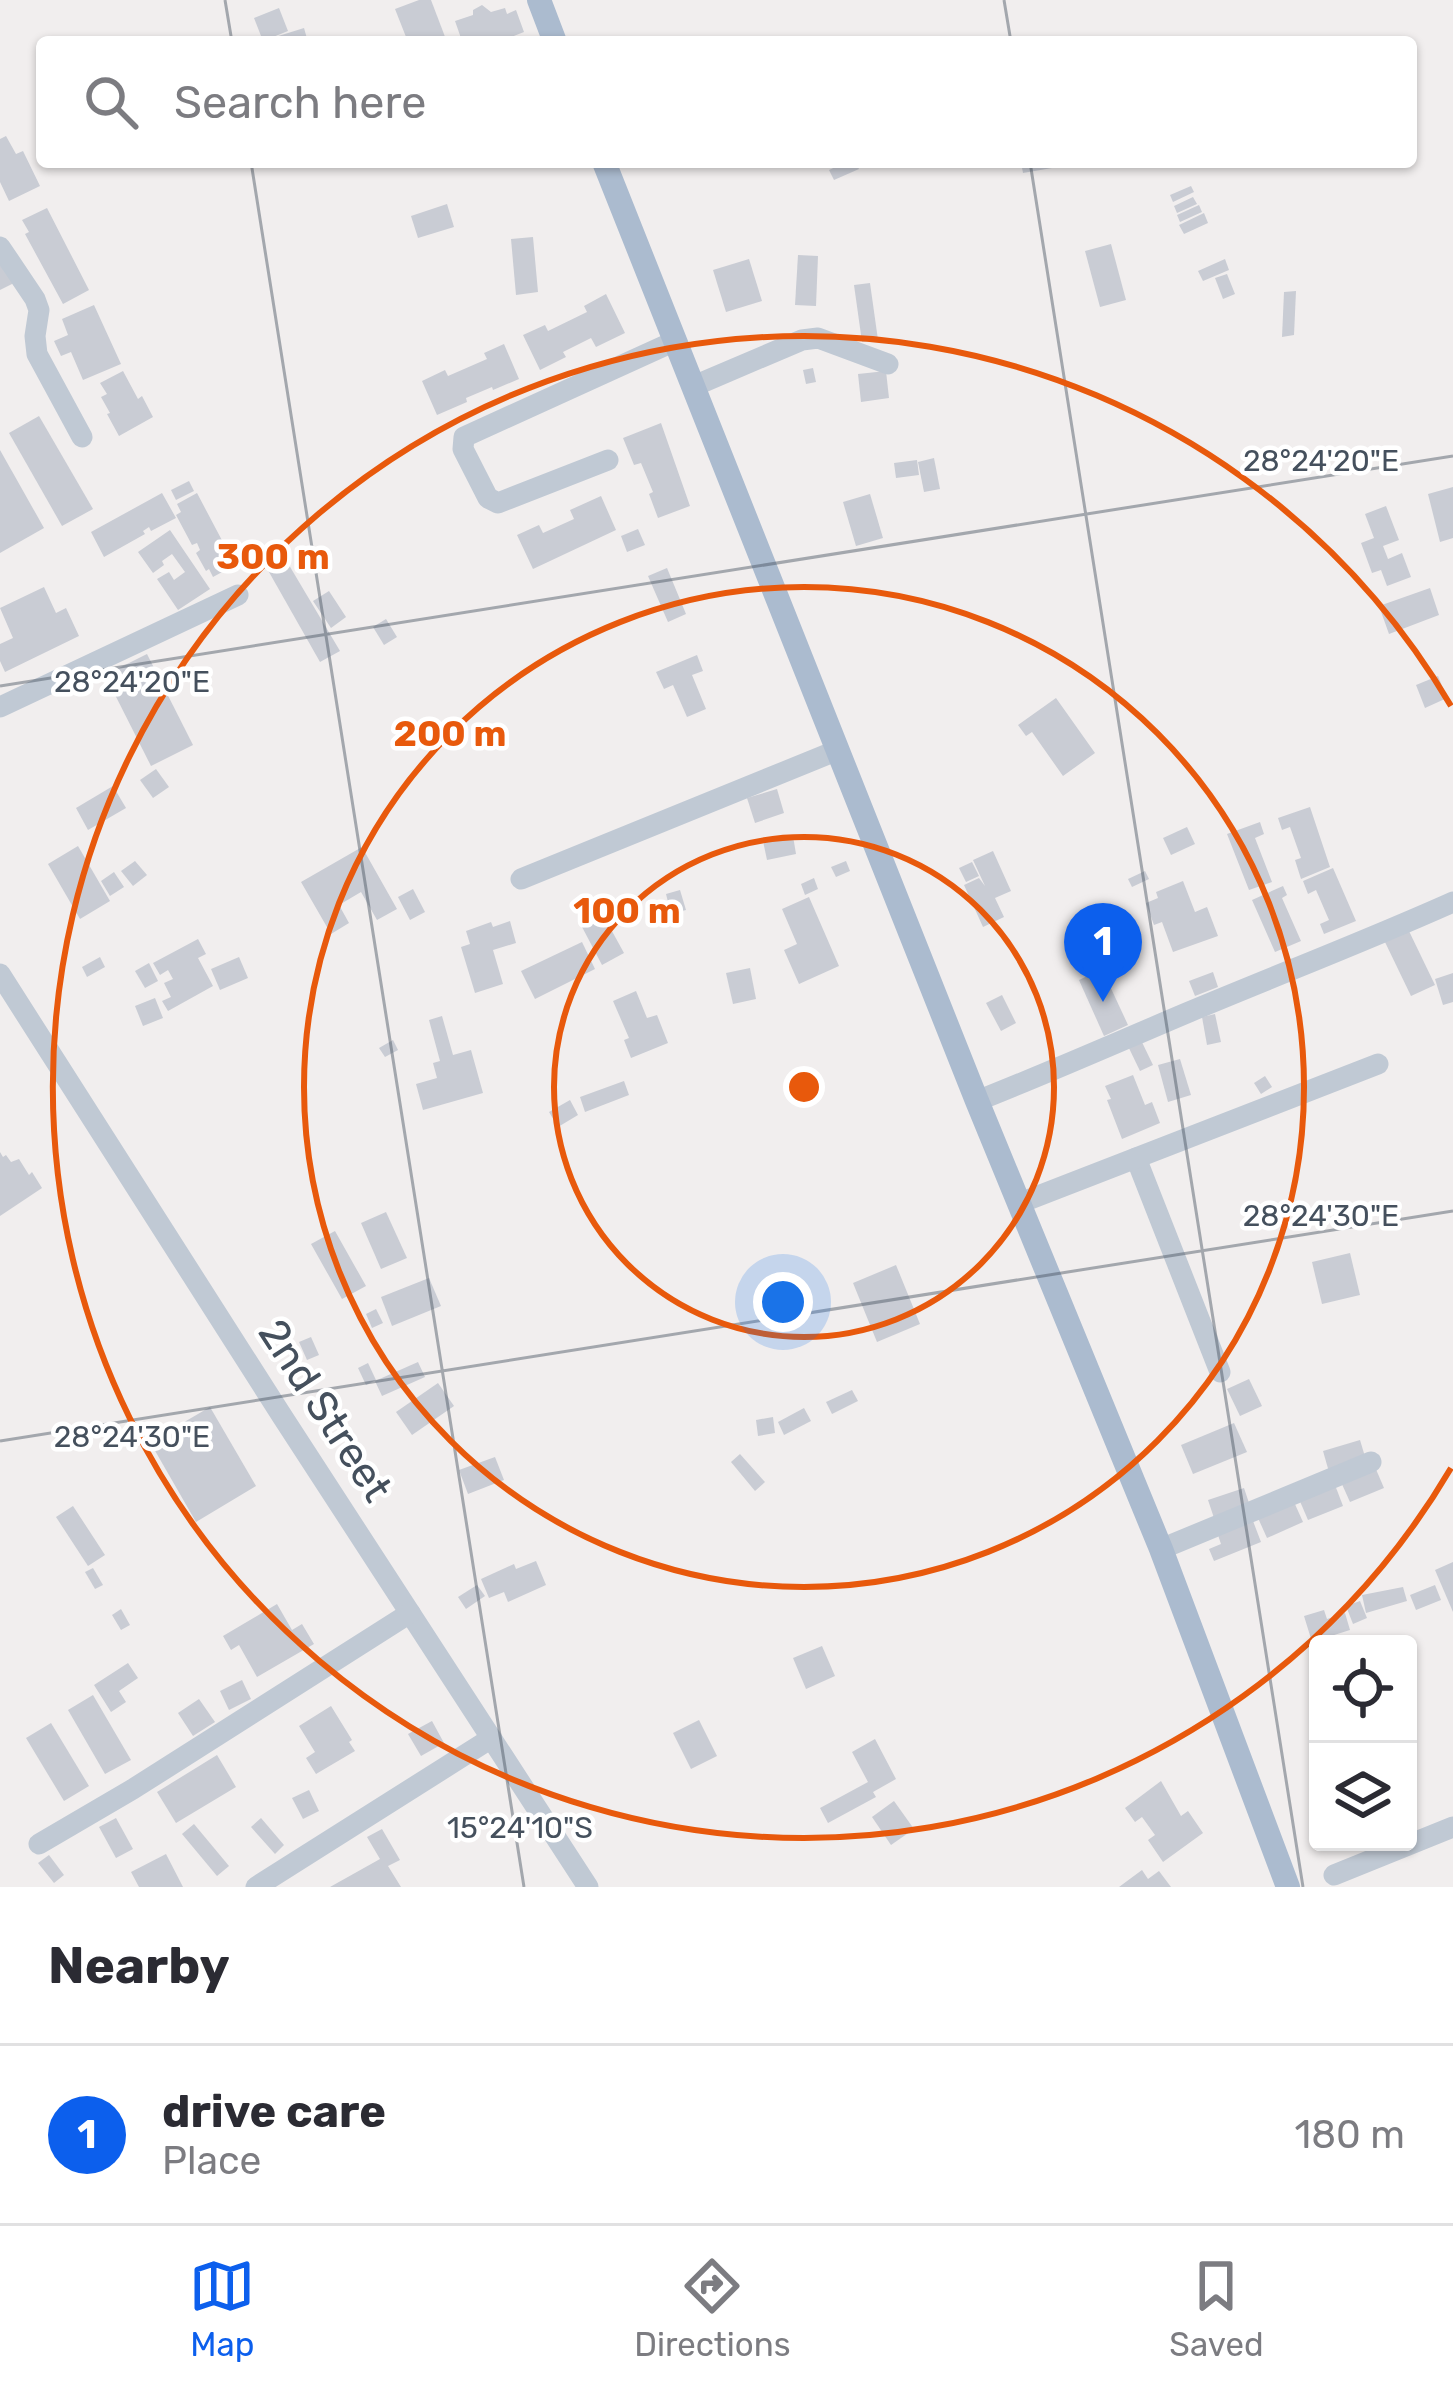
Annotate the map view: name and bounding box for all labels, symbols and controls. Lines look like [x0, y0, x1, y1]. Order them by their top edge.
search box [36, 36, 1417, 168]
icon: search [78, 69, 144, 135]
text: Search here [174, 76, 426, 129]
text: 28°24'20"E [1243, 443, 1399, 479]
text: 300 m [216, 535, 330, 578]
text: 28°24'20"E [54, 664, 210, 700]
text: 200 m [393, 712, 507, 755]
text: 100 m [573, 889, 681, 932]
pin: 1 [1064, 903, 1142, 1002]
centre of rings [783, 1066, 825, 1108]
text: 28°24'30"E [1243, 1198, 1399, 1234]
your location [753, 1272, 813, 1332]
street label: 2nd Street [248, 1310, 402, 1511]
text: 28°24'30"E [54, 1419, 210, 1455]
map controls [1309, 1635, 1417, 1851]
button: locate [1309, 1635, 1417, 1743]
button: layers [1309, 1743, 1417, 1851]
text: 15°24'10"S [447, 1810, 593, 1846]
text: Nearby [48, 1935, 230, 1996]
text: drive care [162, 2085, 386, 2138]
text: 1 [77, 2112, 97, 2158]
text: 180 m [1295, 2112, 1405, 2158]
text: Place [162, 2138, 261, 2184]
tab: Map [189, 2253, 255, 2364]
tab: Directions [634, 2253, 791, 2364]
tab: Saved [1169, 2253, 1264, 2364]

